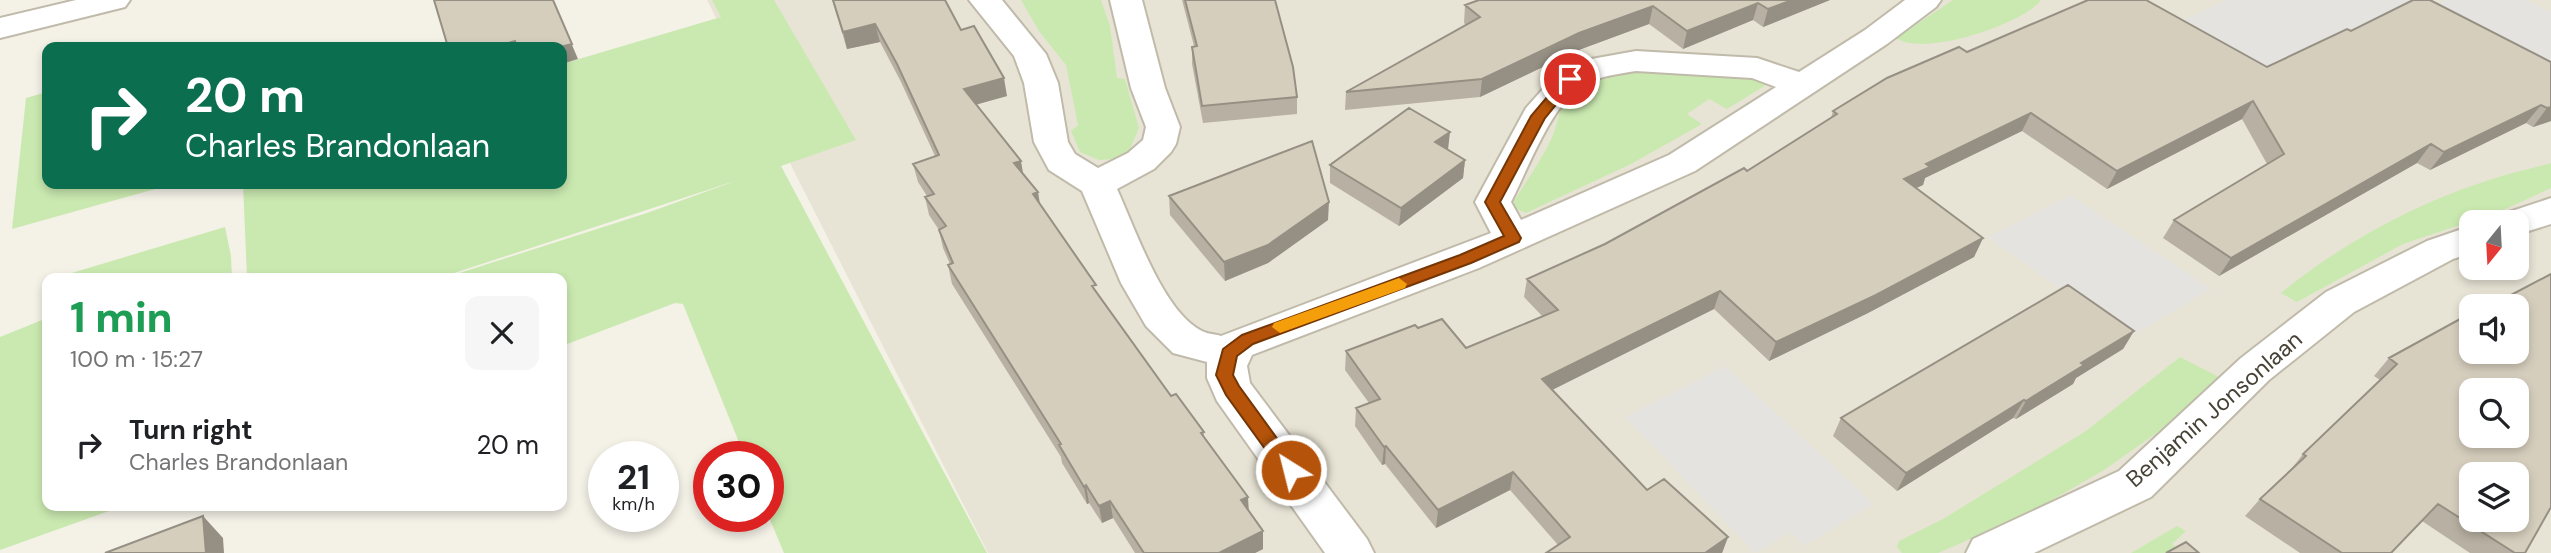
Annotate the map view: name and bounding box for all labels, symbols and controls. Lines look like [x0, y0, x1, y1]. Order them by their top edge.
pin [1540, 49, 1600, 109]
icon: arrive [1551, 60, 1589, 98]
text: 20 m [185, 63, 305, 127]
icon: right [70, 70, 161, 161]
text: Charles Brandonlaan [185, 125, 490, 167]
north arrow [2459, 210, 2529, 280]
map controls [2459, 210, 2529, 532]
text: 1 min [70, 290, 173, 345]
button: sound [2459, 294, 2529, 364]
button: close [465, 296, 539, 370]
street label: Benjamin Jonsonlaan [2120, 324, 2308, 494]
text: 100 m · 15:27 [70, 344, 203, 374]
button: search [2459, 378, 2529, 448]
text: Turn right [129, 413, 253, 447]
icon: right [70, 426, 108, 464]
text: 20 m [476, 428, 539, 462]
position arrow [1254, 433, 1328, 507]
speed limit sign: 30 [693, 441, 784, 532]
text: Charles Brandonlaan [129, 447, 348, 477]
text: 21 [617, 454, 650, 500]
button: layers [2459, 462, 2529, 532]
text: km/h [612, 492, 655, 516]

